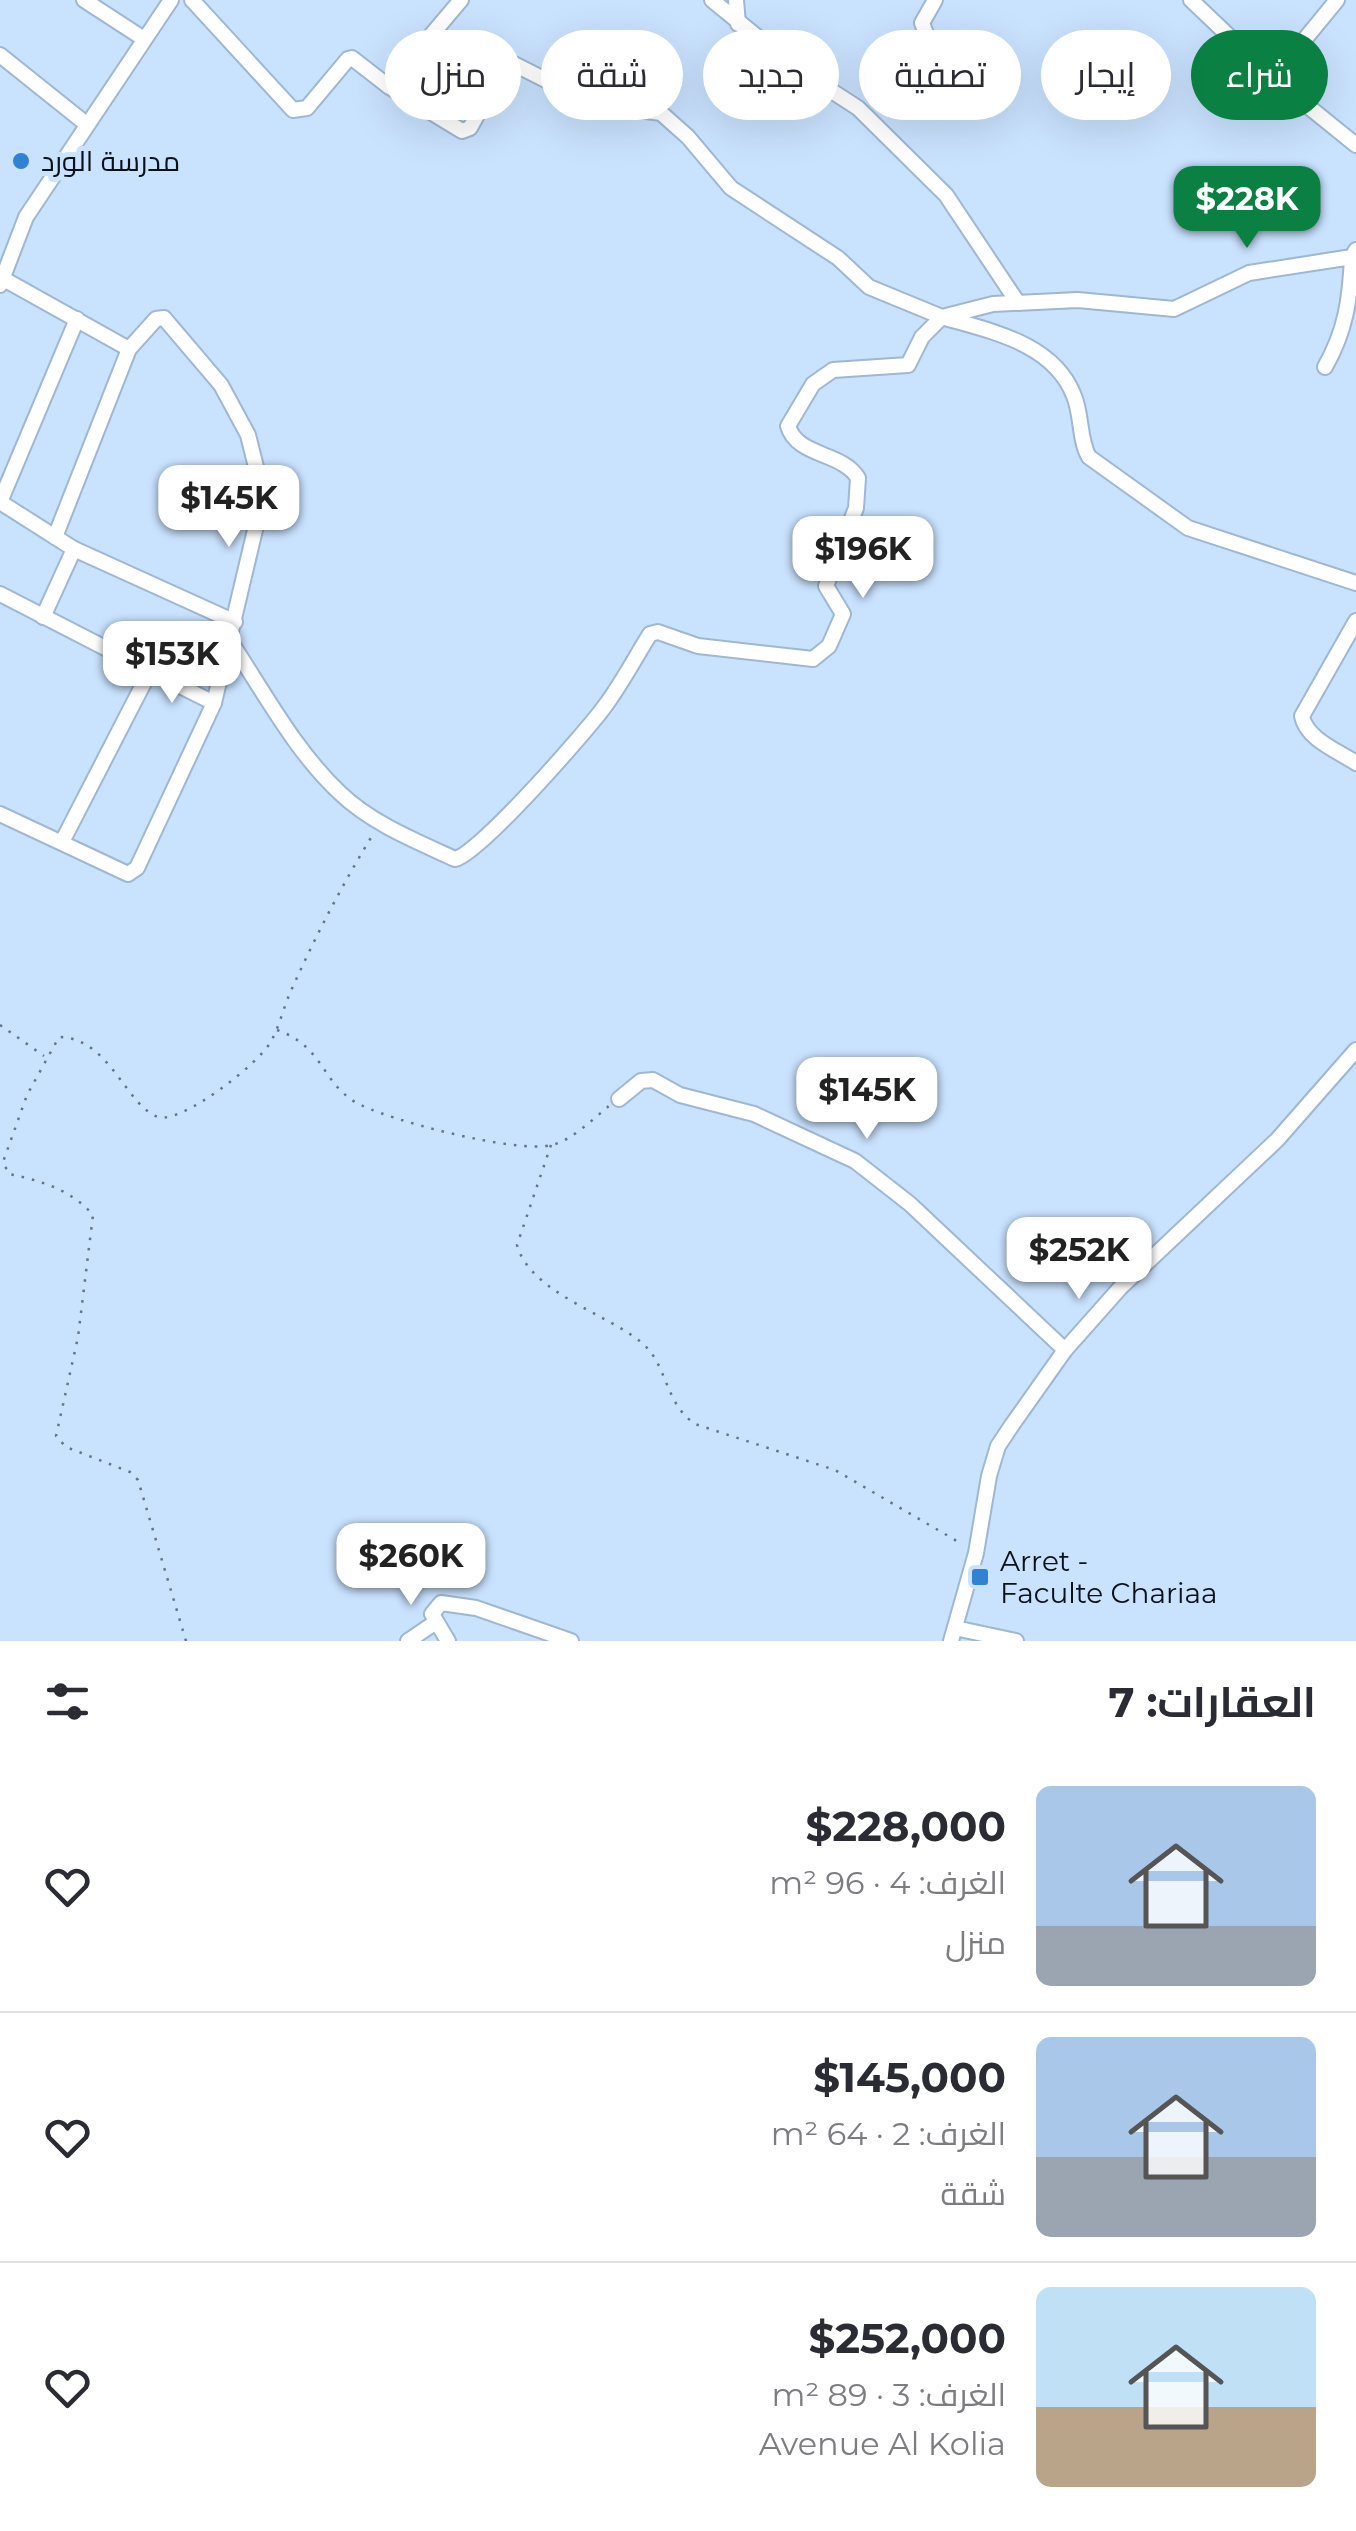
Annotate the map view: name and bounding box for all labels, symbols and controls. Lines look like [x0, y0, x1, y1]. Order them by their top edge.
chip: منزل [385, 30, 521, 120]
chip: شقة [541, 30, 683, 120]
chip: جديد [703, 30, 839, 120]
chip: تصفية [859, 30, 1021, 120]
chip: إيجار [1041, 30, 1171, 120]
chip: شراء [1191, 30, 1328, 120]
place label: مدرسة الورد [41, 144, 180, 178]
marker: مدرسة الورد [10, 150, 32, 172]
pin: $228K [1177, 166, 1317, 251]
text: $228K [1196, 179, 1298, 218]
pin: $145K [159, 465, 299, 550]
text: $145K [180, 478, 278, 517]
pin: $196K [793, 516, 933, 601]
text: $196K [814, 529, 912, 568]
pin: $153K [102, 621, 242, 706]
text: $153K [125, 634, 219, 673]
pin: $145K [797, 1057, 937, 1142]
text: $145K [818, 1070, 916, 1109]
pin: $252K [1009, 1217, 1149, 1302]
text: $252K [1029, 1230, 1129, 1269]
pin: $260K [341, 1523, 481, 1608]
text: $260K [358, 1536, 464, 1575]
place label: Arret - Faculte Chariaa [1000, 1544, 1218, 1610]
marker: Arret - Faculte Chariaa [969, 1566, 991, 1588]
icon: filters [40, 1674, 95, 1729]
text: العقارات: 7 [1109, 1676, 1316, 1728]
text: $228,000 [805, 1800, 1006, 1852]
icon: home [1116, 1826, 1236, 1946]
icon: heart [40, 1859, 95, 1914]
text: الغرف: 4 · 96 m² [769, 1863, 1006, 1902]
text: منزل [945, 1923, 1006, 1962]
text: $145,000 [813, 2051, 1006, 2103]
icon: home [1116, 2077, 1236, 2197]
icon: heart [40, 2110, 95, 2165]
text: الغرف: 2 · 64 m² [771, 2114, 1006, 2153]
text: شقة [941, 2174, 1006, 2213]
text: $252,000 [808, 2312, 1006, 2364]
icon: home [1116, 2327, 1236, 2447]
icon: heart [40, 2360, 95, 2415]
text: الغرف: 3 · 89 m² [771, 2375, 1006, 2414]
text: Avenue Al Kolia [759, 2424, 1006, 2463]

